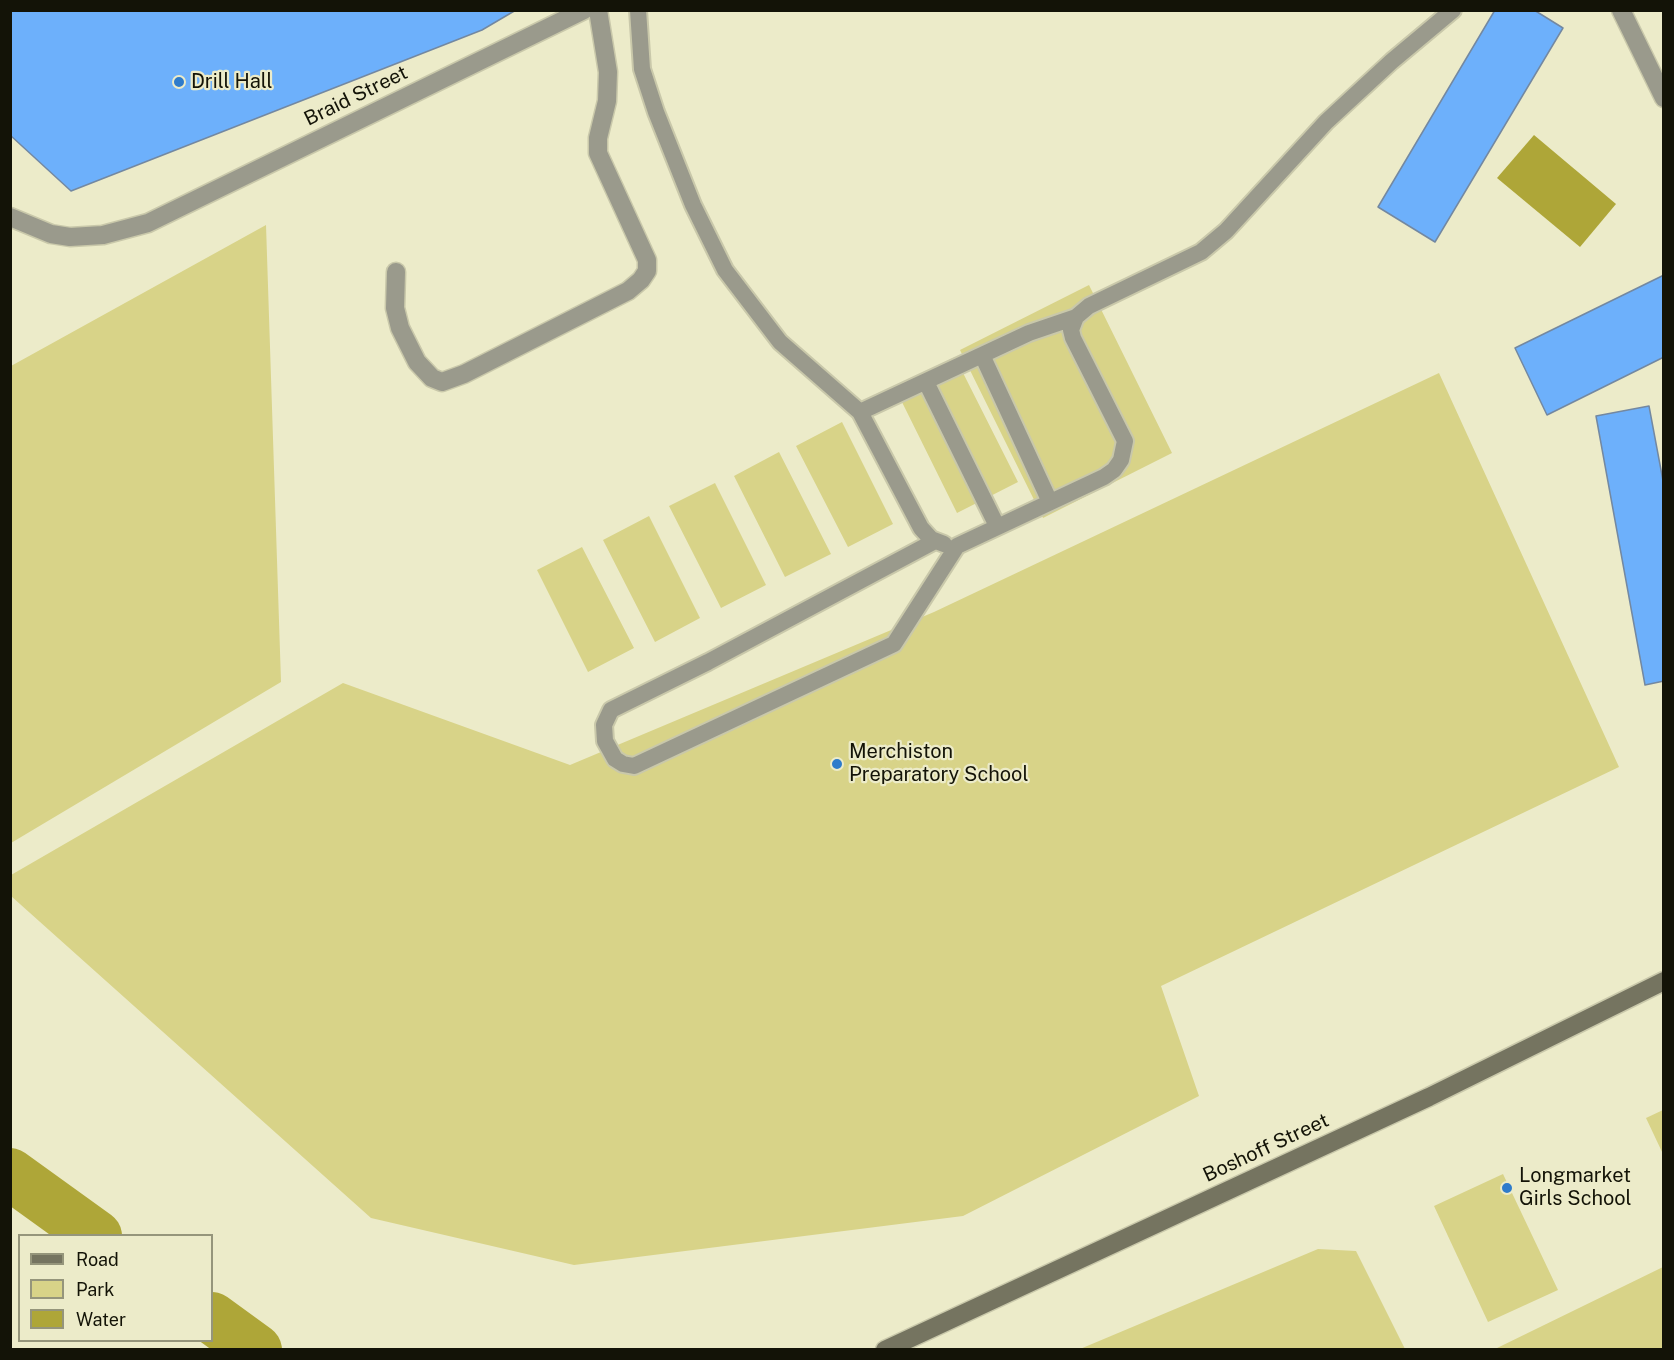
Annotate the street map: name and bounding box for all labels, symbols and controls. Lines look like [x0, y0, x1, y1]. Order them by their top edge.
street label: Braid Street [300, 61, 412, 131]
place label: Drill Hall [191, 70, 273, 94]
marker: Drill Hall [172, 75, 186, 89]
place label: Merchiston Preparatory School [849, 740, 1028, 787]
marker: Merchiston Preparatory School [830, 757, 844, 771]
street label: Boshoff Street [1199, 1108, 1333, 1188]
place label: Longmarket Girls School [1519, 1164, 1632, 1211]
marker: Longmarket Girls School [1500, 1181, 1514, 1195]
legend [18, 1234, 213, 1342]
text: Road [76, 1249, 119, 1270]
text: Park [76, 1279, 114, 1300]
text: Water [76, 1309, 126, 1330]

